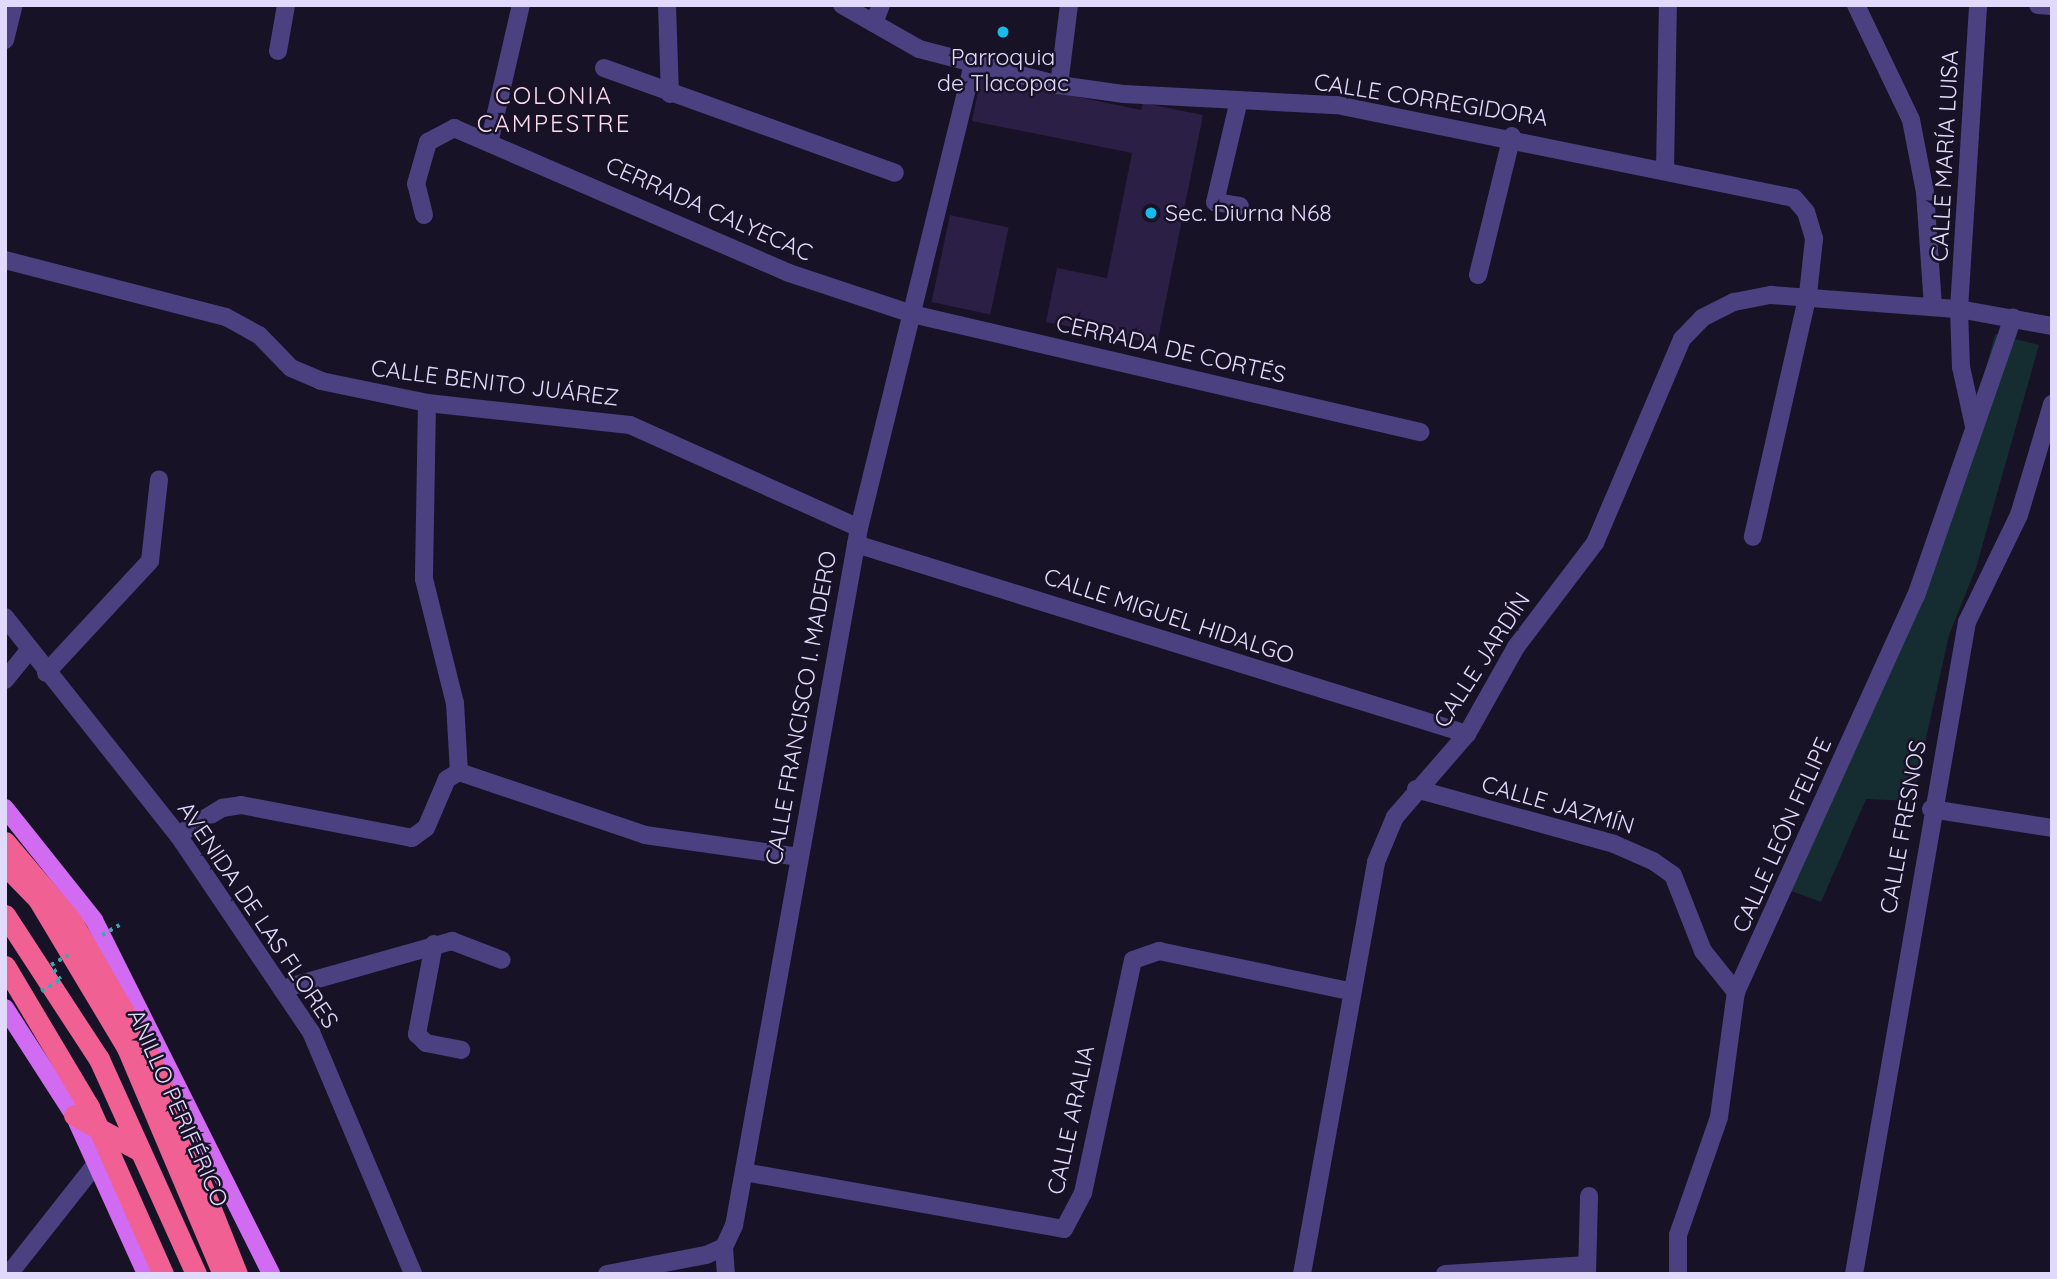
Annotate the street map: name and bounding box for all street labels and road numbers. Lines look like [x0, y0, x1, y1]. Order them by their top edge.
street label: CALLE MARÍA LUISA [1926, 50, 1964, 262]
street label: CALLE CORREGIDORA [1312, 68, 1550, 132]
street label: CERRADA CALYECAC [602, 151, 816, 267]
street label: CERRADA DE CORTÉS [1053, 309, 1289, 389]
street label: CALLE BENITO JUÁREZ [370, 354, 620, 412]
street label: CALLE FRANCISCO I. MADERO [760, 549, 842, 867]
street label: CALLE MIGUEL HIDALGO [1040, 562, 1298, 670]
street label: CALLE JARDÍN [1428, 587, 1536, 733]
street label: CALLE LEÓN FELIPE [1727, 733, 1837, 937]
street label: CALLE FRESNOS [1874, 738, 1932, 916]
street label: CALLE JAZMÍN [1478, 770, 1638, 840]
street label: AVENIDA DE LAS FLORES [172, 796, 344, 1034]
street label: ANILLO PERIFÉRICO [122, 1005, 234, 1211]
street label: CALLE ARALIA [1042, 1043, 1100, 1197]

